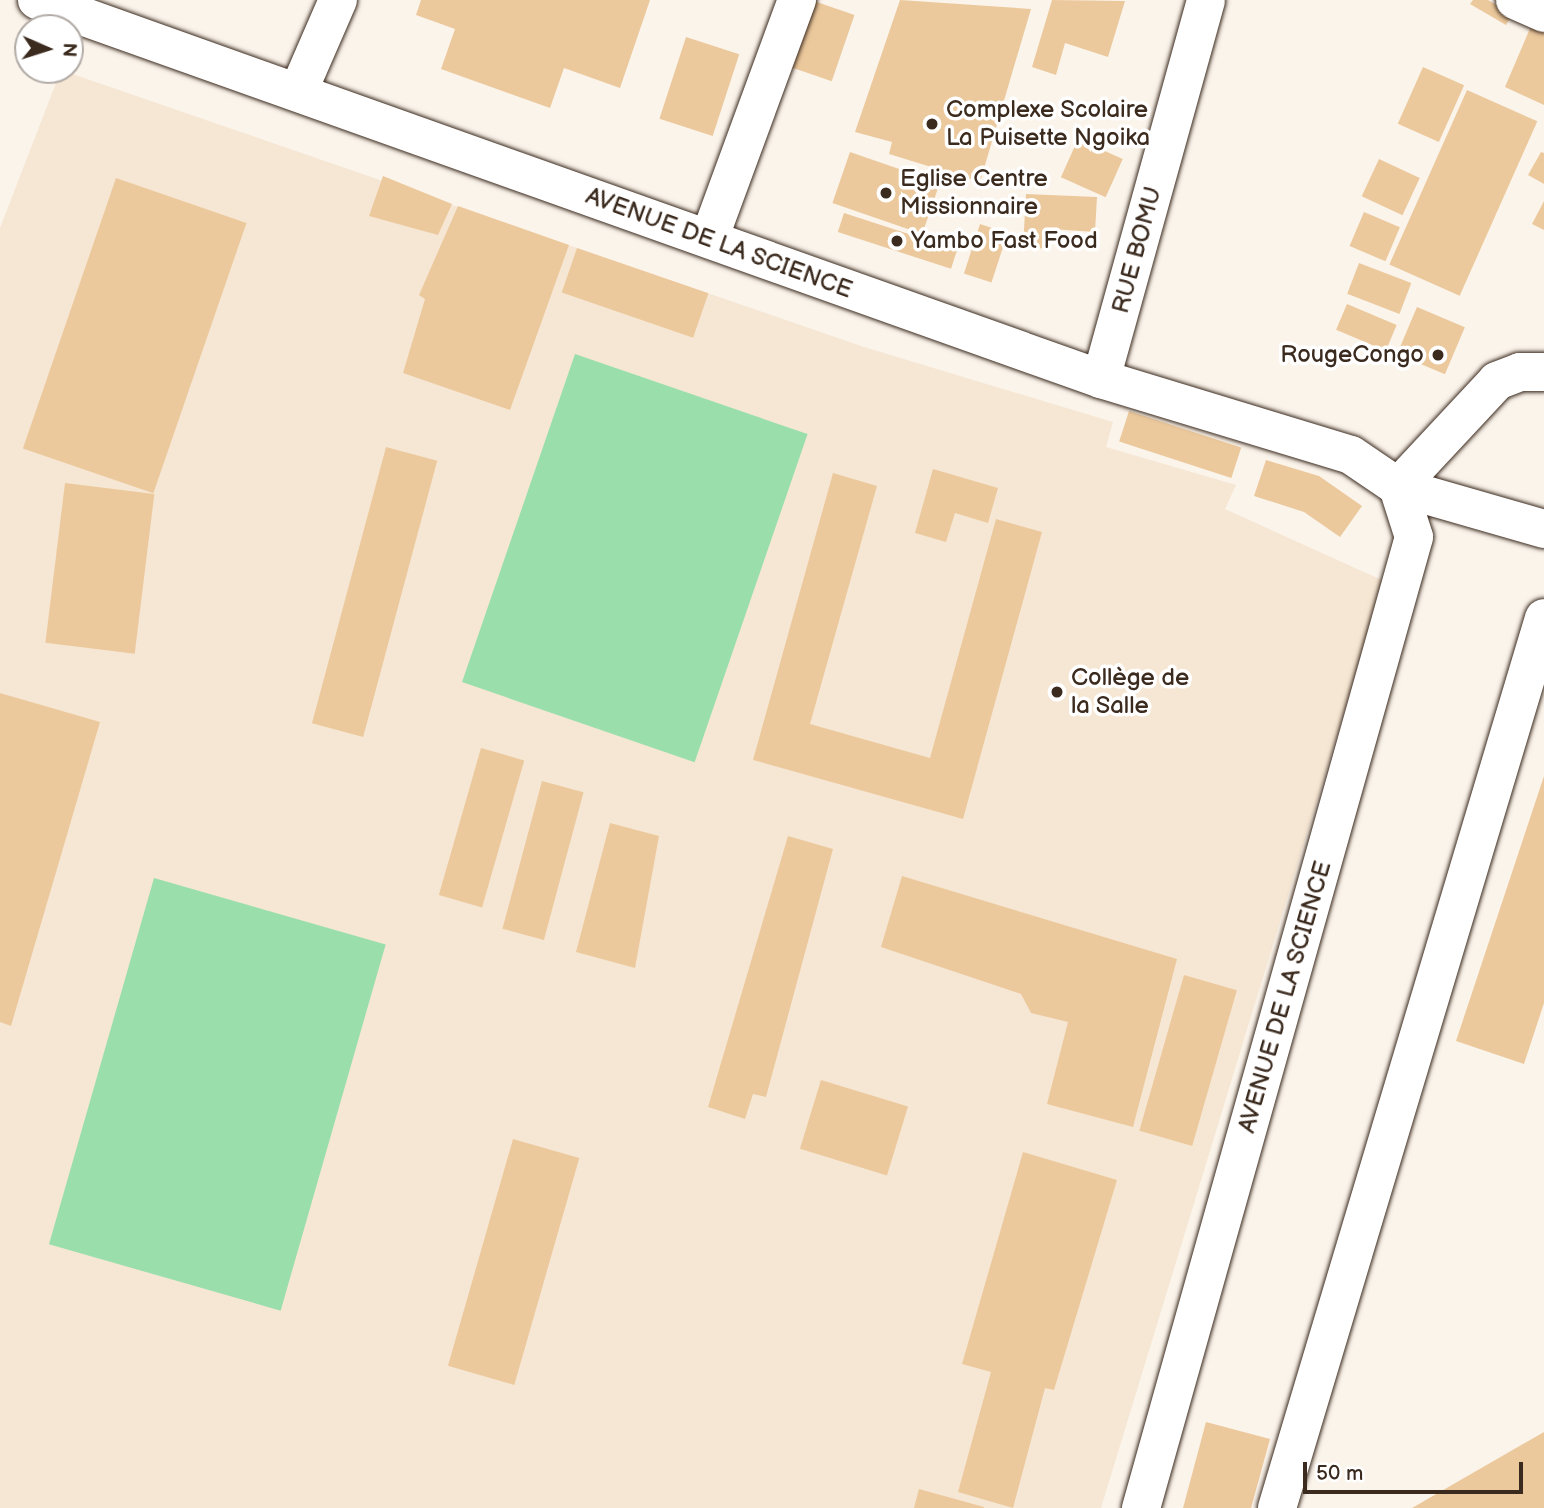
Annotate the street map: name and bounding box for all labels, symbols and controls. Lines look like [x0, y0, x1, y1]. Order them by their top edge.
north arrow [14, 14, 84, 84]
text: N [57, 42, 80, 58]
place label: Complexe Scolaire La Puisette Ngoika [946, 96, 1150, 152]
marker: Complexe Scolaire La Puisette Ngoika [924, 116, 940, 132]
place label: Eglise Centre Missionnaire [900, 165, 1048, 221]
street label: AVENUE DE LA SCIENCE [582, 181, 856, 305]
street label: RUE BOMU [1106, 184, 1168, 316]
marker: Eglise Centre Missionnaire [878, 185, 894, 201]
place label: Yambo Fast Food [911, 227, 1098, 255]
marker: Yambo Fast Food [889, 233, 905, 249]
place label: RougeCongo [1280, 341, 1424, 369]
marker: RougeCongo [1430, 347, 1446, 363]
place label: Collège de la Salle [1071, 664, 1189, 720]
marker: Collège de la Salle [1049, 684, 1065, 700]
street label: AVENUE DE LA SCIENCE [1232, 858, 1338, 1136]
scale bar [1306, 1448, 1526, 1492]
text: 50 m [1316, 1461, 1363, 1486]

